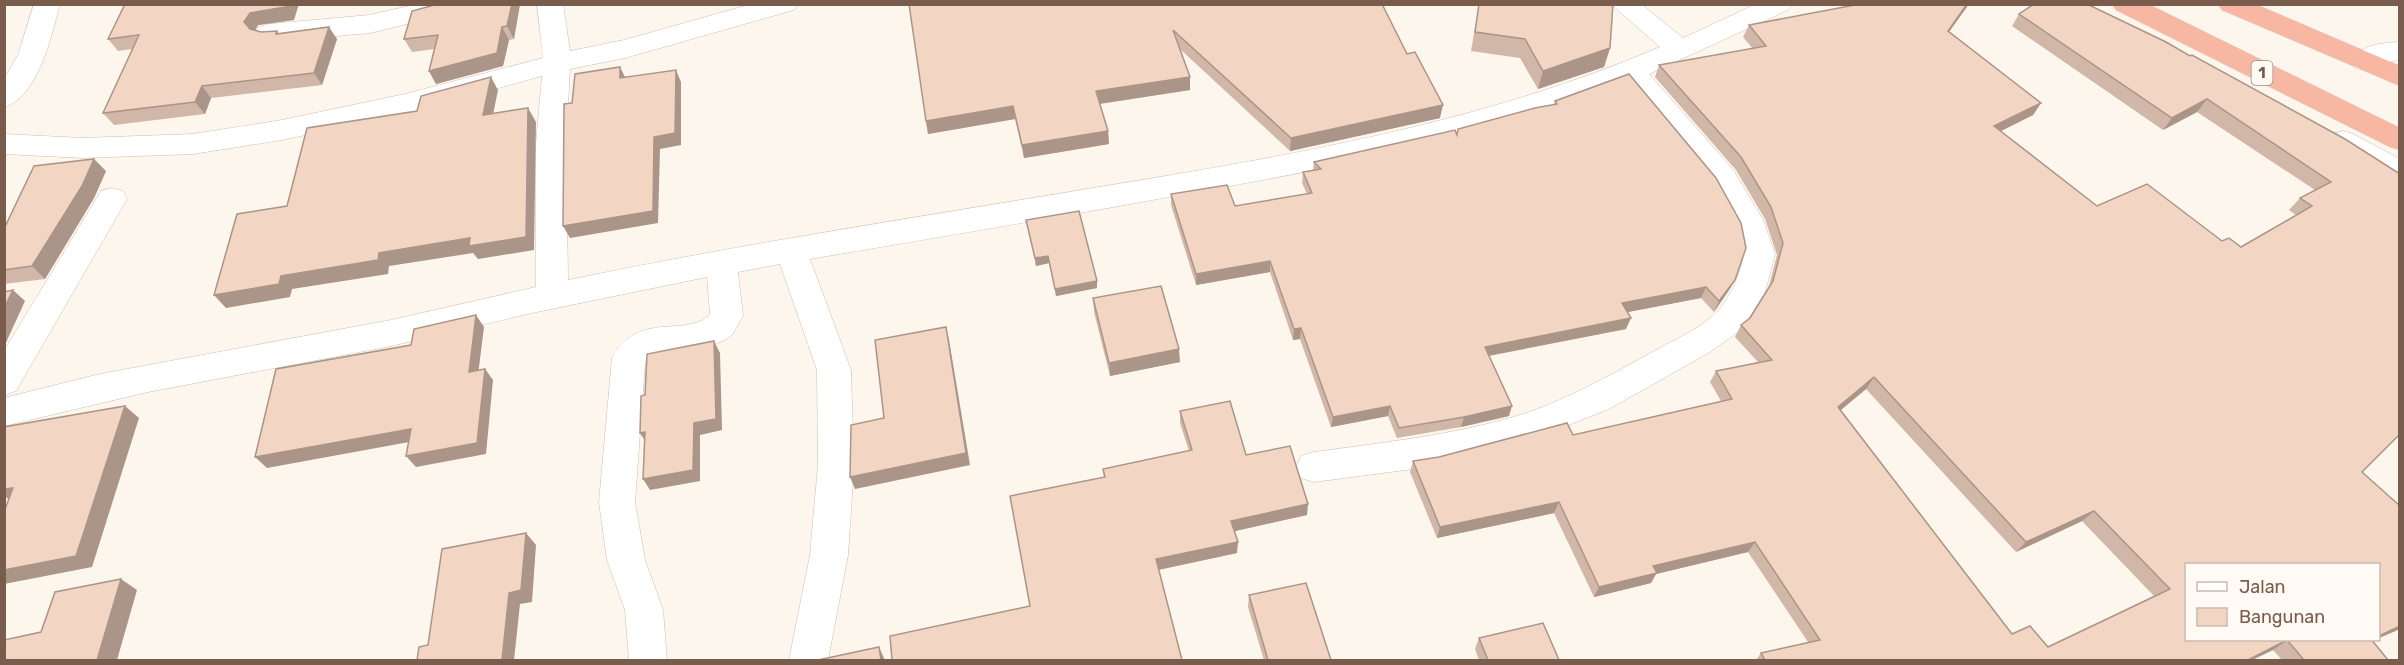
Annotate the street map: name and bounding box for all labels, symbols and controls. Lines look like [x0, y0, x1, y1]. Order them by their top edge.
road number: 1 [2252, 61, 2272, 85]
legend [2185, 563, 2380, 641]
text: Jalan [2239, 576, 2286, 598]
text: Bangunan [2239, 606, 2325, 628]

